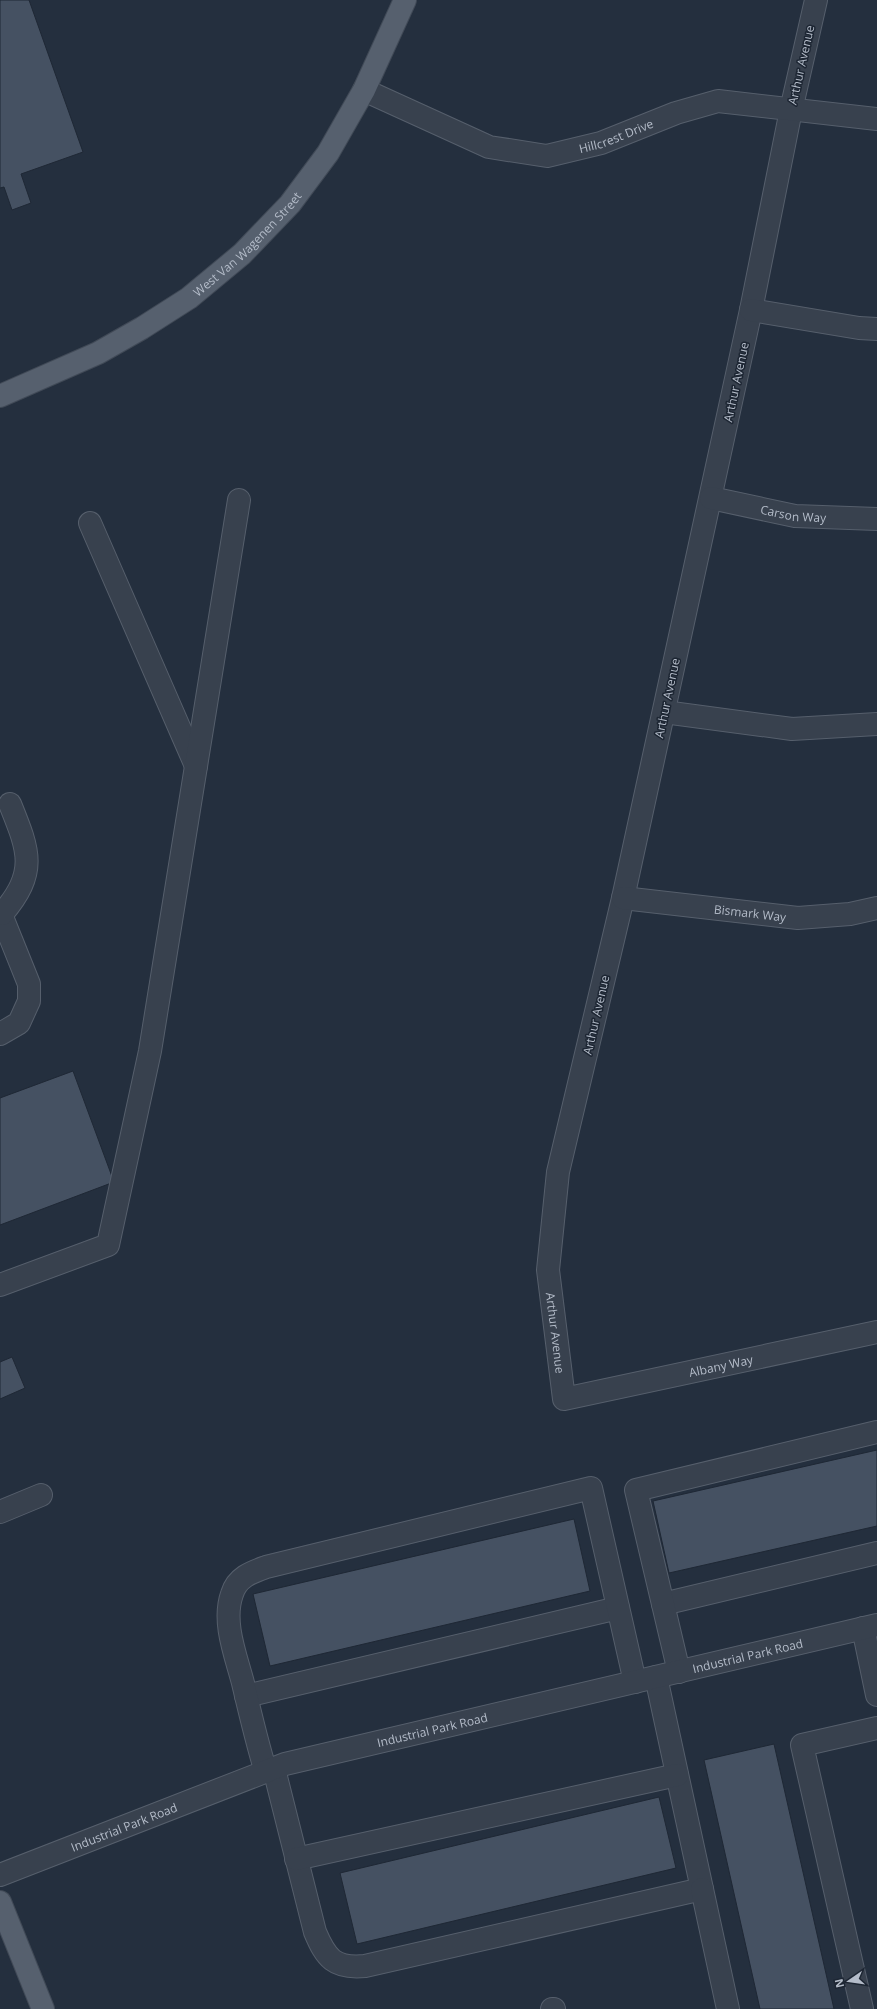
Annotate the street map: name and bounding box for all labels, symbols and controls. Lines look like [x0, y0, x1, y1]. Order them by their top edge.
street label: Arthur Avenue [784, 23, 818, 107]
street label: Hillcrest Drive [577, 114, 656, 157]
street label: West Van Wagenen Street [189, 188, 305, 300]
street label: Arthur Avenue [719, 340, 753, 424]
street label: Carson Way [759, 500, 828, 526]
street label: Arthur Avenue [650, 656, 684, 740]
street label: Bismark Way [713, 900, 788, 925]
street label: Arthur Avenue [579, 973, 613, 1057]
street label: Arthur Avenue [542, 1291, 569, 1375]
street label: Albany Way [687, 1350, 755, 1381]
street label: Industrial Park Road [691, 1634, 805, 1677]
street label: Industrial Park Road [375, 1708, 489, 1751]
street label: Industrial Park Road [68, 1798, 180, 1855]
north arrow [829, 1961, 869, 2001]
text: N [830, 1977, 847, 1989]

